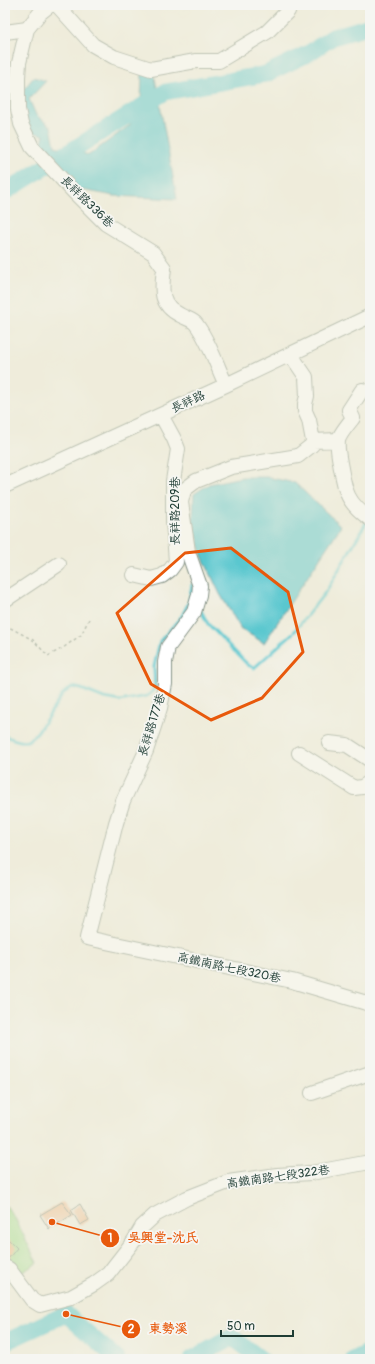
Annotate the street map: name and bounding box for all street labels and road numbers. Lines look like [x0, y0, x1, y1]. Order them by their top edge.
street label: 長祥路336巷 [57, 173, 117, 231]
street label: 長祥路 [169, 388, 207, 416]
street label: 長祥路209巷 [168, 476, 183, 546]
street label: 長祥路177巷 [135, 692, 169, 758]
street label: 高鐵南路七段320巷 [176, 950, 282, 986]
street label: 高鐵南路七段322巷 [225, 1162, 331, 1192]

